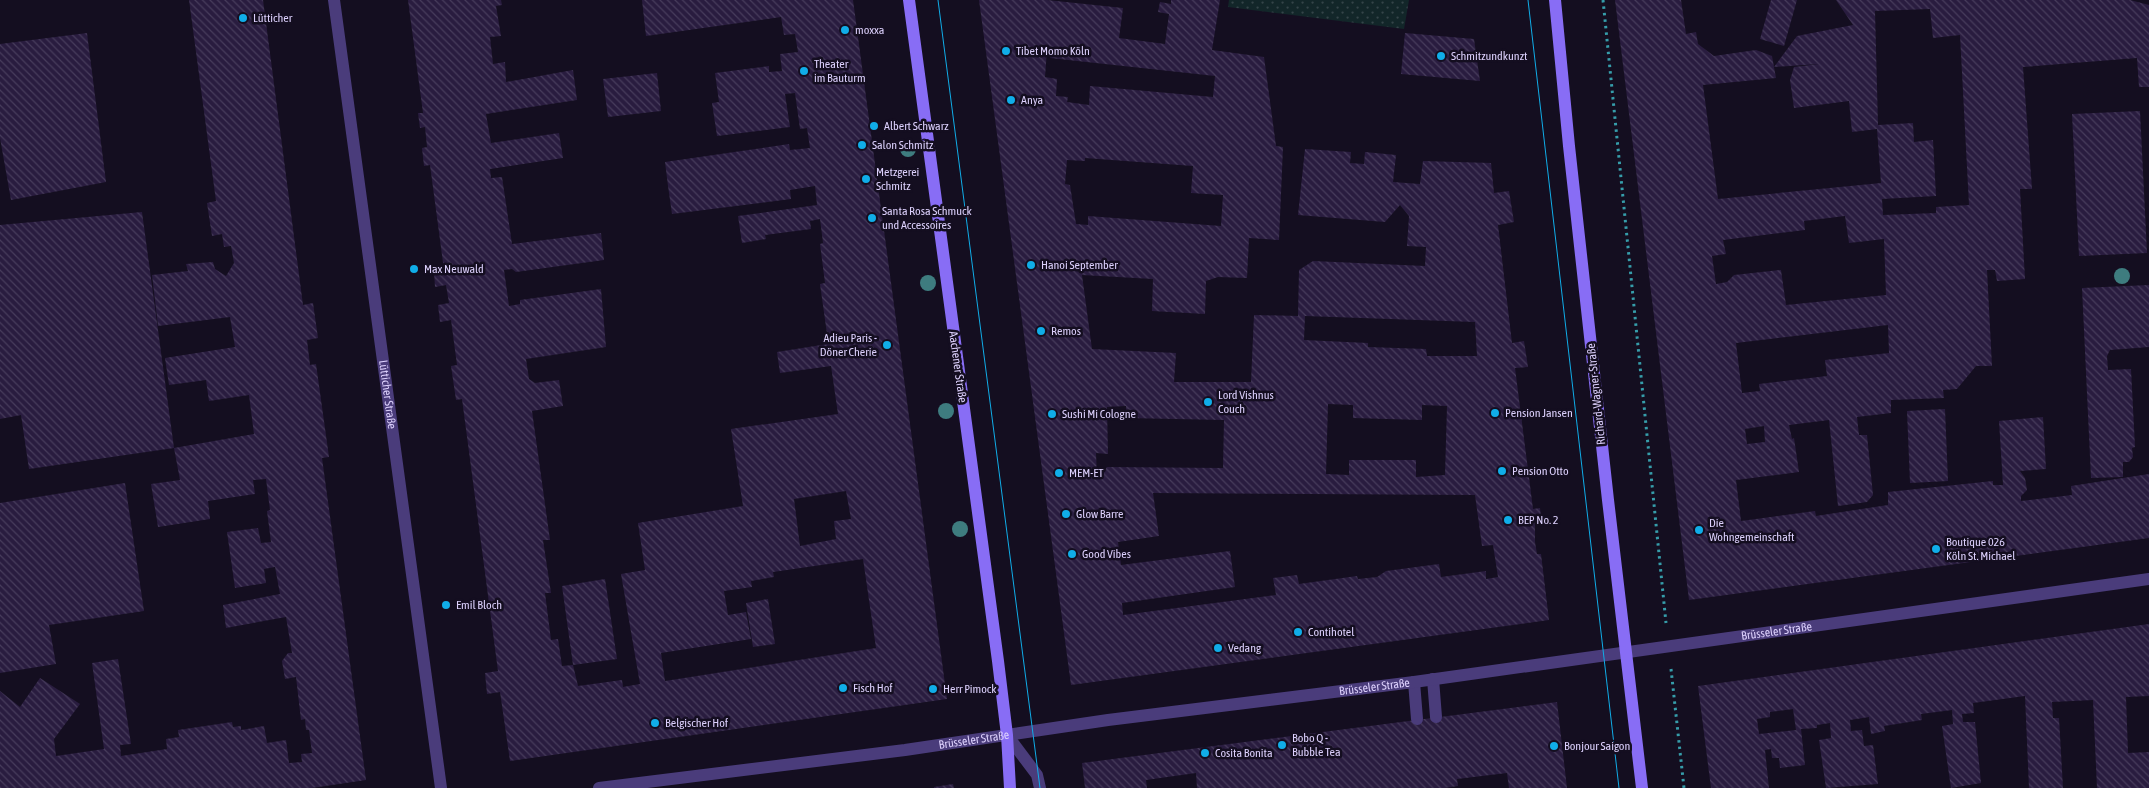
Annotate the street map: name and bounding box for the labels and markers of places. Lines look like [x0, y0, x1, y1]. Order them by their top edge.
place label: Lütticher [253, 11, 293, 25]
marker: Lütticher [237, 12, 249, 24]
place label: moxxa [855, 23, 884, 37]
marker: moxxa [839, 24, 851, 36]
place label: Tibet Momo Köln [1016, 44, 1090, 58]
marker: Tibet Momo Köln [1000, 45, 1012, 57]
place label: Schmitzundkunzt [1451, 49, 1528, 63]
marker: Schmitzundkunzt [1435, 50, 1447, 62]
place label: Theater im Bauturm [814, 57, 866, 85]
marker: Theater im Bauturm [798, 65, 810, 77]
place label: Anya [1021, 93, 1043, 107]
marker: Anya [1005, 94, 1017, 106]
place label: Albert Schwarz [884, 119, 949, 133]
marker: Albert Schwarz [868, 120, 880, 132]
place label: Salon Schmitz [872, 138, 934, 152]
marker: Salon Schmitz [856, 139, 868, 151]
place label: Metzgerei Schmitz [876, 165, 919, 193]
marker: Metzgerei Schmitz [860, 173, 872, 185]
place label: Santa Rosa Schmuck und Accessoires [882, 204, 972, 232]
marker: Santa Rosa Schmuck und Accessoires [866, 212, 878, 224]
place label: Hanoi September [1041, 258, 1118, 272]
marker: Hanoi September [1025, 259, 1037, 271]
place label: Max Neuwald [424, 262, 484, 276]
marker: Max Neuwald [408, 263, 420, 275]
place label: Remos [1051, 324, 1081, 338]
marker: Remos [1035, 325, 1047, 337]
place label: Adieu Paris - Döner Cherie [820, 331, 877, 359]
marker: Adieu Paris - Döner Cherie [881, 339, 893, 351]
place label: Lord Vishnus Couch [1218, 388, 1274, 416]
marker: Lord Vishnus Couch [1202, 396, 1214, 408]
place label: Pension Jansen [1505, 406, 1573, 420]
place label: Sushi Mi Cologne [1062, 407, 1136, 421]
marker: Pension Jansen [1489, 407, 1501, 419]
marker: Sushi Mi Cologne [1046, 408, 1058, 420]
place label: Pension Otto [1512, 464, 1569, 478]
marker: Pension Otto [1496, 465, 1508, 477]
place label: MEM-ET [1069, 466, 1104, 480]
marker: MEM-ET [1053, 467, 1065, 479]
place label: Glow Barre [1076, 507, 1124, 521]
marker: Glow Barre [1060, 508, 1072, 520]
place label: BEP No. 2 [1518, 513, 1558, 527]
marker: BEP No. 2 [1502, 514, 1514, 526]
place label: Die Wohngemeinschaft [1709, 516, 1795, 544]
marker: Die Wohngemeinschaft [1693, 524, 1705, 536]
place label: Boutique 026 Köln St. Michael [1946, 535, 2016, 563]
marker: Boutique 026 Köln St. Michael [1930, 543, 1942, 555]
place label: Good Vibes [1082, 547, 1131, 561]
marker: Good Vibes [1066, 548, 1078, 560]
place label: Emil Bloch [456, 598, 502, 612]
marker: Emil Bloch [440, 599, 452, 611]
place label: Contihotel [1308, 625, 1355, 639]
marker: Contihotel [1292, 626, 1304, 638]
place label: Vedang [1228, 641, 1262, 655]
marker: Vedang [1212, 642, 1224, 654]
place label: Fisch Hof [853, 681, 893, 695]
marker: Fisch Hof [837, 682, 849, 694]
place label: Herr Pimock [943, 682, 997, 696]
marker: Herr Pimock [927, 683, 939, 695]
place label: Belgischer Hof [665, 716, 729, 730]
marker: Belgischer Hof [649, 717, 661, 729]
place label: Bobo Q - Bubble Tea [1292, 731, 1341, 759]
marker: Bobo Q - Bubble Tea [1276, 739, 1288, 751]
place label: Bonjour Saigon [1564, 739, 1630, 753]
marker: Bonjour Saigon [1548, 740, 1560, 752]
place label: Cosita Bonita [1215, 746, 1273, 760]
marker: Cosita Bonita [1199, 747, 1211, 759]

